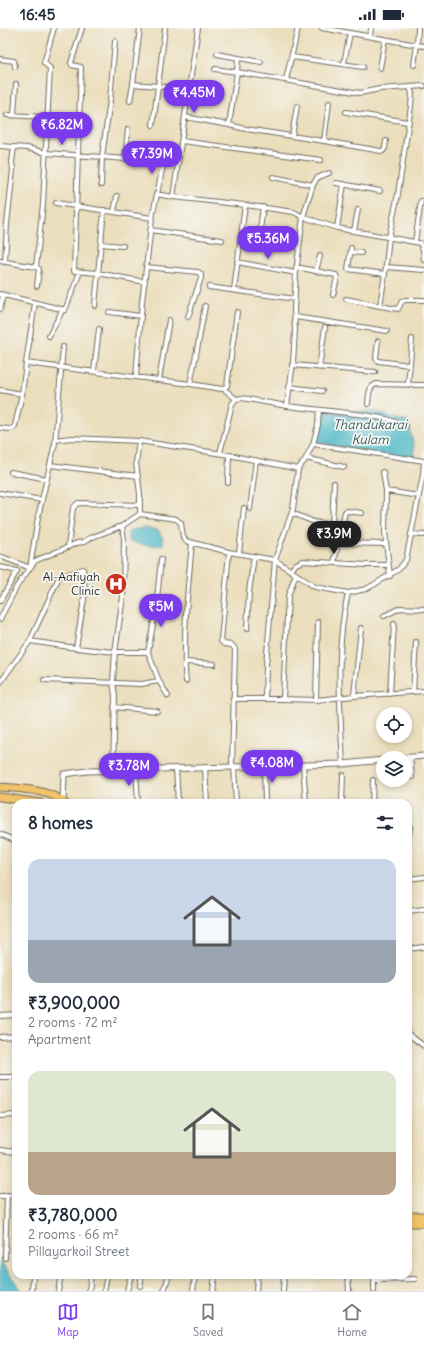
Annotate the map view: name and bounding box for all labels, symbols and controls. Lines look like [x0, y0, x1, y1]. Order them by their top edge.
text: 16:45 [20, 5, 55, 24]
pin: ₹4.45M [161, 80, 227, 114]
text: ₹4.45M [173, 84, 215, 101]
pin: ₹6.82M [29, 112, 95, 146]
text: ₹6.82M [41, 116, 83, 133]
pin: ₹7.39M [119, 141, 185, 175]
text: ₹7.39M [131, 145, 173, 162]
pin: ₹5.36M [235, 226, 301, 260]
text: ₹5.36M [246, 230, 290, 247]
water label: Thandukarai Kulam [333, 416, 409, 448]
pin: ₹3.9M [306, 521, 362, 555]
text: ₹3.9M [316, 525, 352, 542]
place label: Al-Aafiyah Clinic [43, 569, 100, 598]
hospital icon: Al-Aafiyah Clinic [103, 571, 129, 597]
pin: ₹5M [142, 594, 180, 628]
text: ₹5M [148, 598, 174, 615]
map controls [376, 707, 412, 787]
button: locate [376, 707, 412, 743]
pin: ₹4.08M [239, 750, 305, 784]
button: layers [376, 751, 412, 787]
pin: ₹3.78M [96, 753, 162, 787]
text: ₹4.08M [250, 754, 294, 771]
text: ₹3.78M [108, 757, 150, 774]
text: 8 homes [28, 812, 93, 834]
icon: filters [374, 812, 396, 834]
icon: home [176, 885, 248, 957]
text: ₹3,900,000 [28, 992, 120, 1014]
text: 2 rooms · 72 m² [28, 1014, 117, 1031]
text: Apartment [28, 1031, 91, 1048]
icon: home [176, 1097, 248, 1169]
text: ₹3,780,000 [28, 1204, 117, 1226]
text: 2 rooms · 66 m² [28, 1226, 119, 1243]
text: Pillayarkoil Street [28, 1243, 129, 1260]
tab: Map [57, 1301, 79, 1339]
tab: Saved [193, 1301, 223, 1339]
tab: Home [337, 1301, 367, 1339]

